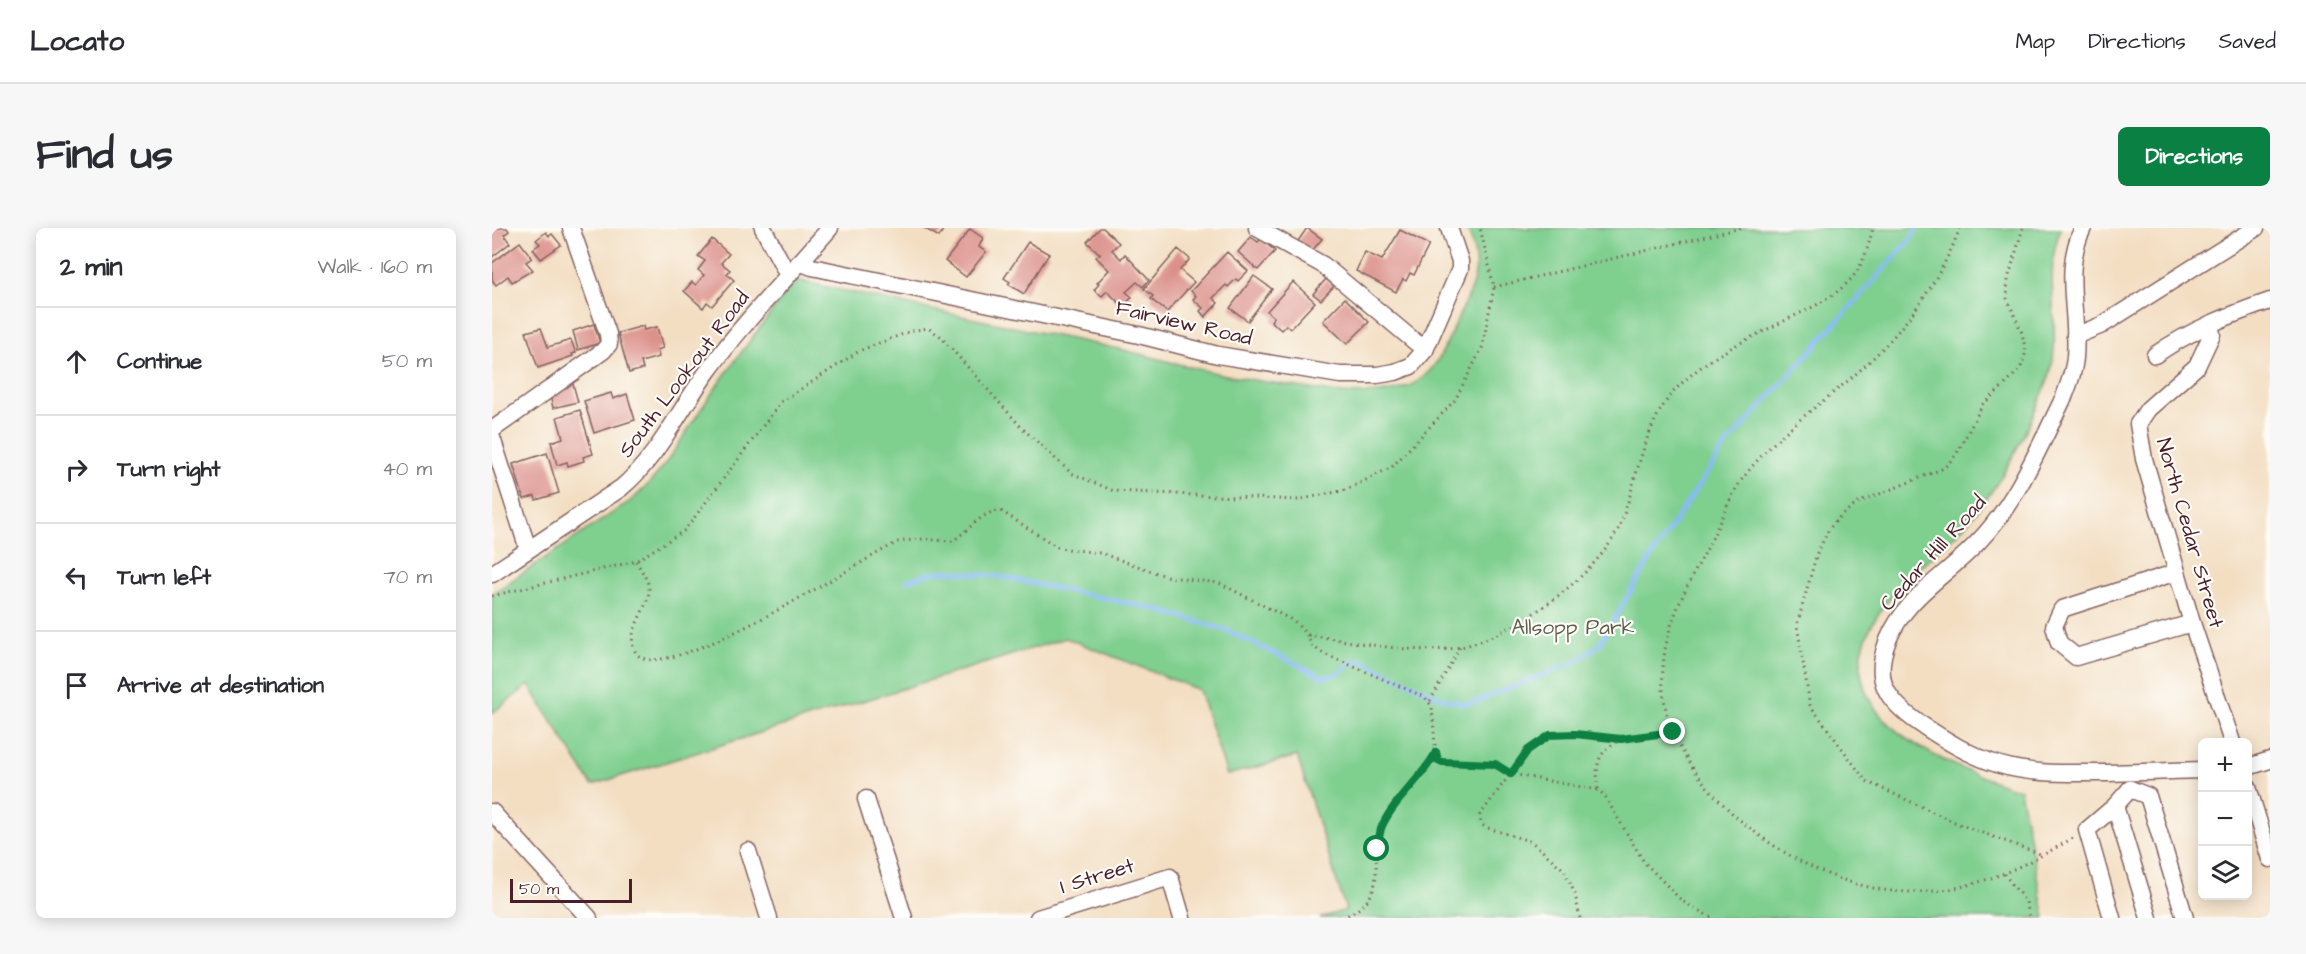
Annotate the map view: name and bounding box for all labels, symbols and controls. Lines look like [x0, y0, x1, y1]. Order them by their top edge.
text: Locato [30, 22, 124, 61]
text: Map [2015, 27, 2055, 56]
text: Directions [2088, 27, 2186, 56]
text: Saved [2219, 27, 2276, 56]
text: Find us [36, 127, 173, 185]
button: Directions [2118, 127, 2270, 186]
text: 2 min [60, 249, 122, 285]
text: Walk · 160 m [317, 253, 432, 281]
street label: South Lookout Road [612, 284, 756, 463]
street label: Fairview Road [1113, 293, 1255, 353]
icon: ahead [60, 345, 93, 378]
text: Continue [117, 346, 202, 377]
text: 50 m [382, 347, 432, 375]
street label: North Cedar Street [2149, 435, 2231, 632]
icon: right [60, 453, 93, 486]
text: Turn right [117, 454, 220, 485]
text: 40 m [382, 455, 432, 483]
street label: Cedar Hill Road [1873, 489, 1993, 617]
icon: left [60, 561, 93, 594]
text: Turn left [117, 562, 211, 593]
text: 70 m [384, 563, 432, 591]
park label: Allsopp Park [1512, 613, 1634, 643]
icon: arrive [60, 669, 93, 702]
text: Arrive at destination [117, 670, 324, 701]
route end [1659, 718, 1685, 744]
map controls [2198, 738, 2252, 900]
button: + [2198, 738, 2252, 792]
button: − [2198, 792, 2252, 846]
route start [1363, 835, 1389, 861]
button: layers [2198, 846, 2252, 900]
street label: I Street [1056, 851, 1138, 901]
scale bar [510, 876, 632, 904]
text: 50 m [519, 878, 559, 900]

